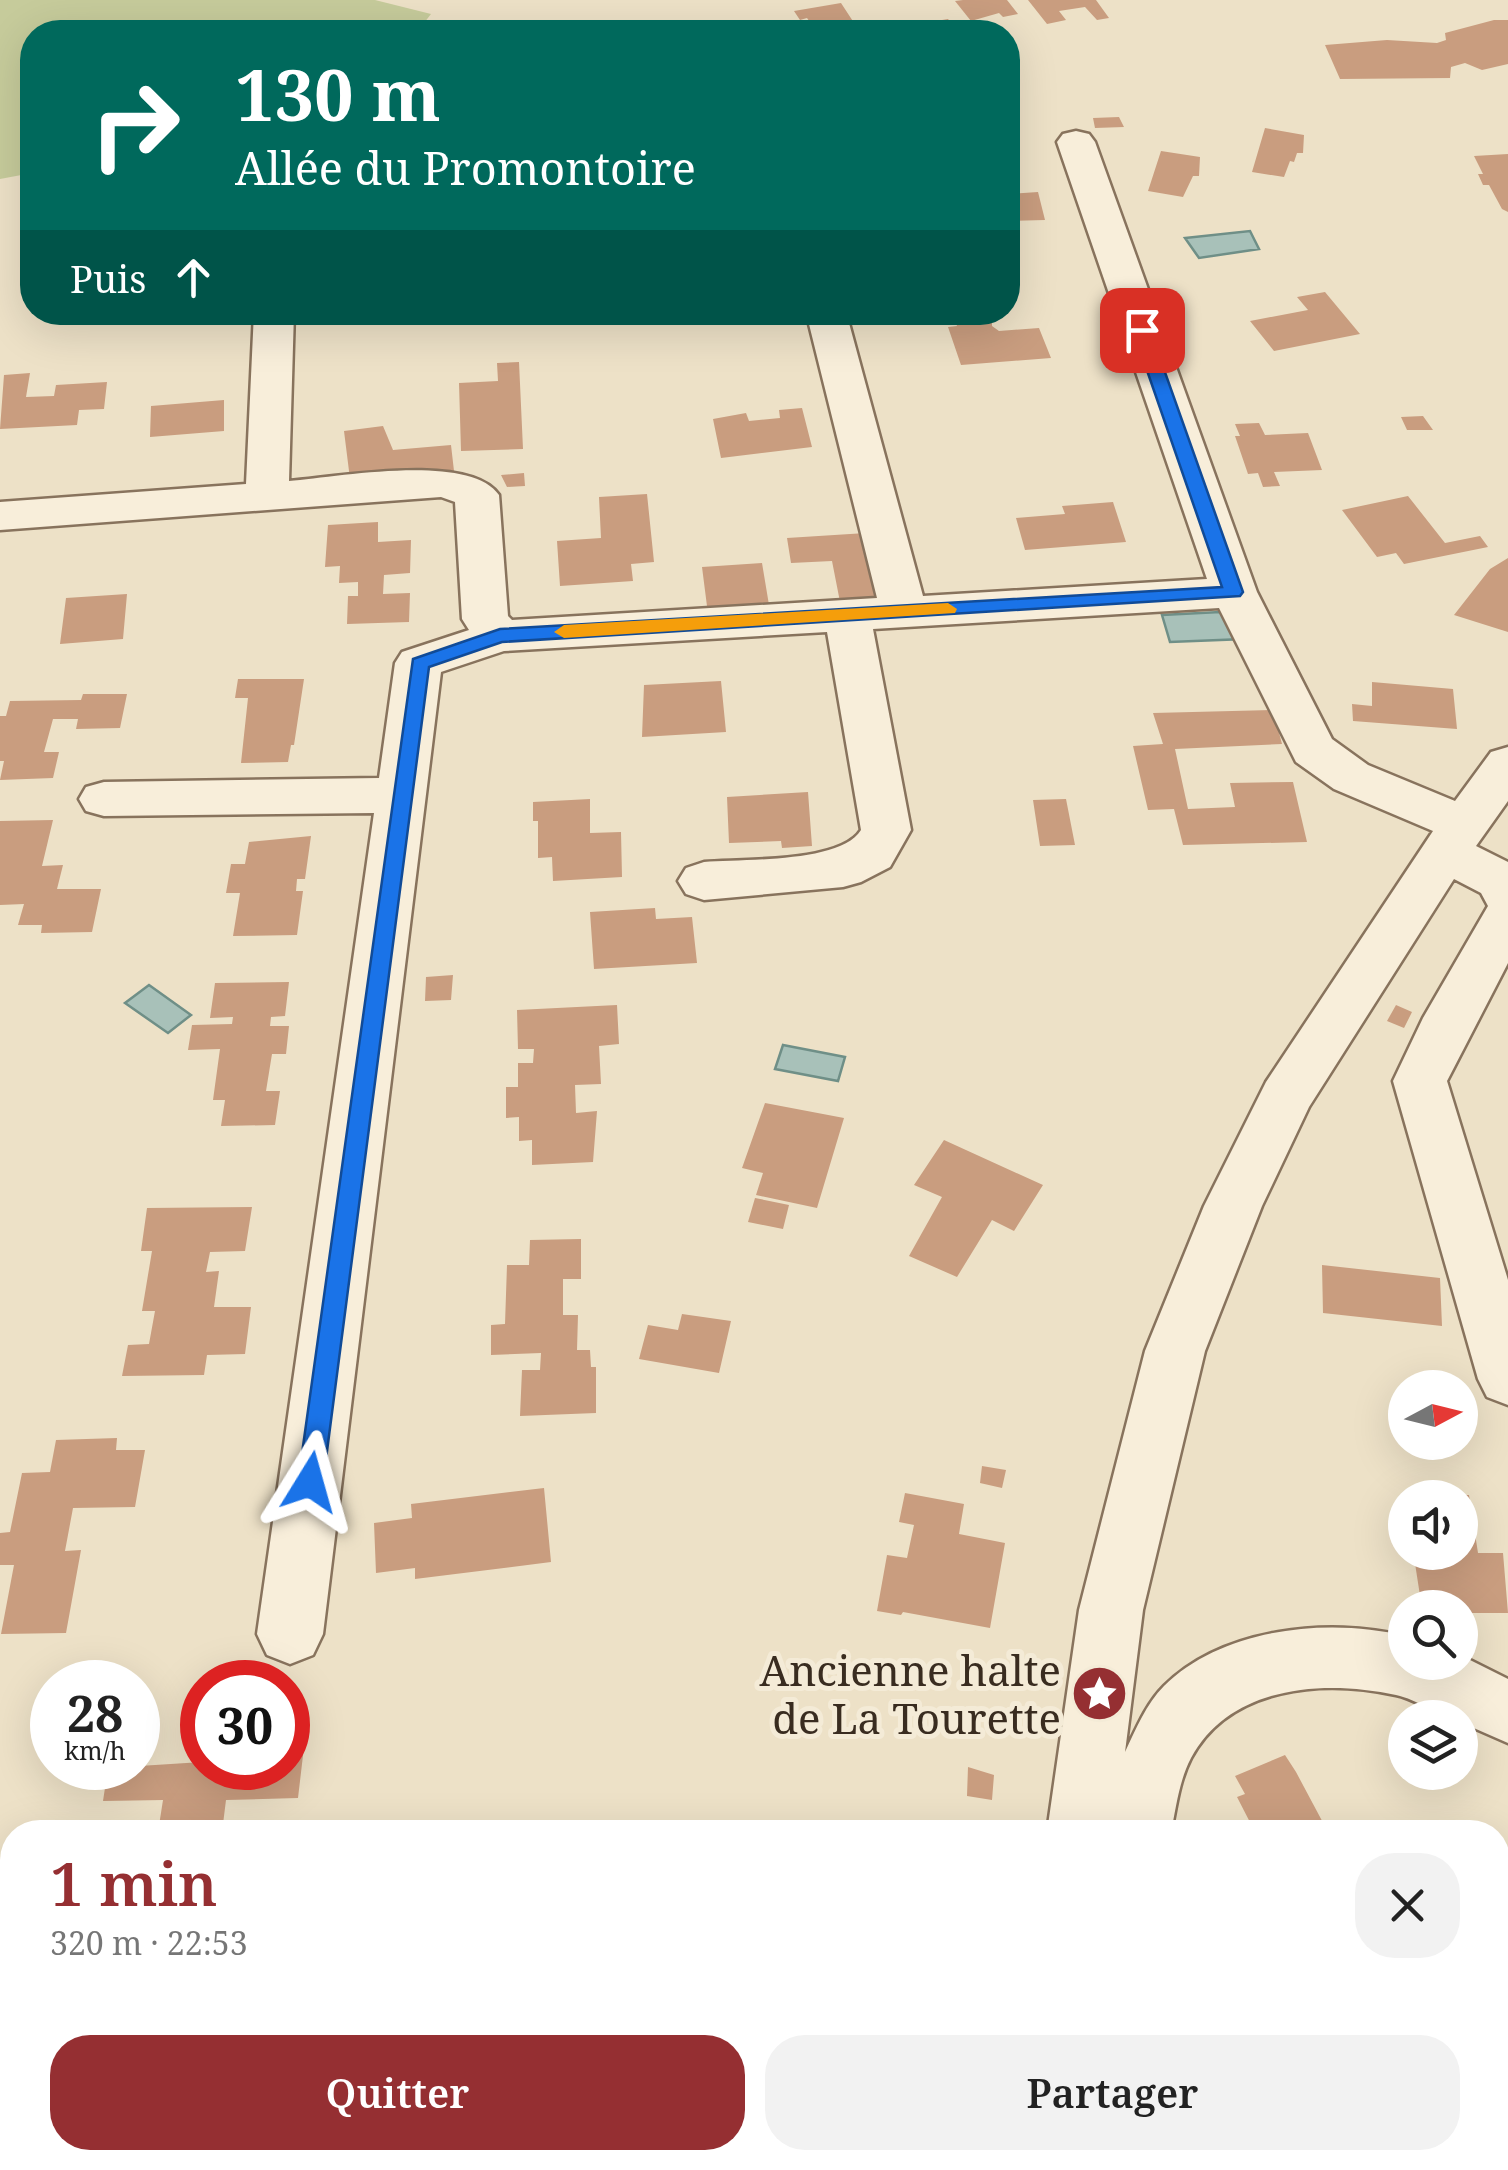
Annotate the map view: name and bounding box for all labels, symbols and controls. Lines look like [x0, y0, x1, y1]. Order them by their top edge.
text: 130 m [235, 46, 441, 142]
icon: right [70, 60, 200, 190]
text: Allée du Promontoire [235, 137, 696, 198]
icon: ahead [166, 250, 221, 305]
text: Puis [70, 252, 146, 304]
pin [1100, 288, 1185, 373]
icon: arrive [1115, 303, 1170, 358]
north arrow [1388, 1370, 1478, 1460]
map controls [1388, 1370, 1478, 1790]
position arrow [258, 1430, 362, 1534]
button: sound [1388, 1480, 1478, 1570]
button: search [1388, 1590, 1478, 1680]
place label: Ancienne halte de La Tourette [760, 1641, 1061, 1746]
speed limit sign: 30 [180, 1660, 310, 1790]
place icon: Ancienne halte de La Tourette [1070, 1663, 1130, 1723]
text: 28 [67, 1679, 123, 1747]
button: layers [1388, 1700, 1478, 1790]
text: km/h [64, 1733, 126, 1767]
text: 1 min [50, 1842, 218, 1924]
button: close [1355, 1853, 1460, 1958]
text: 320 m · 22:53 [50, 1921, 248, 1964]
button: Quitter [50, 2035, 745, 2150]
button: Partager [765, 2035, 1460, 2150]

